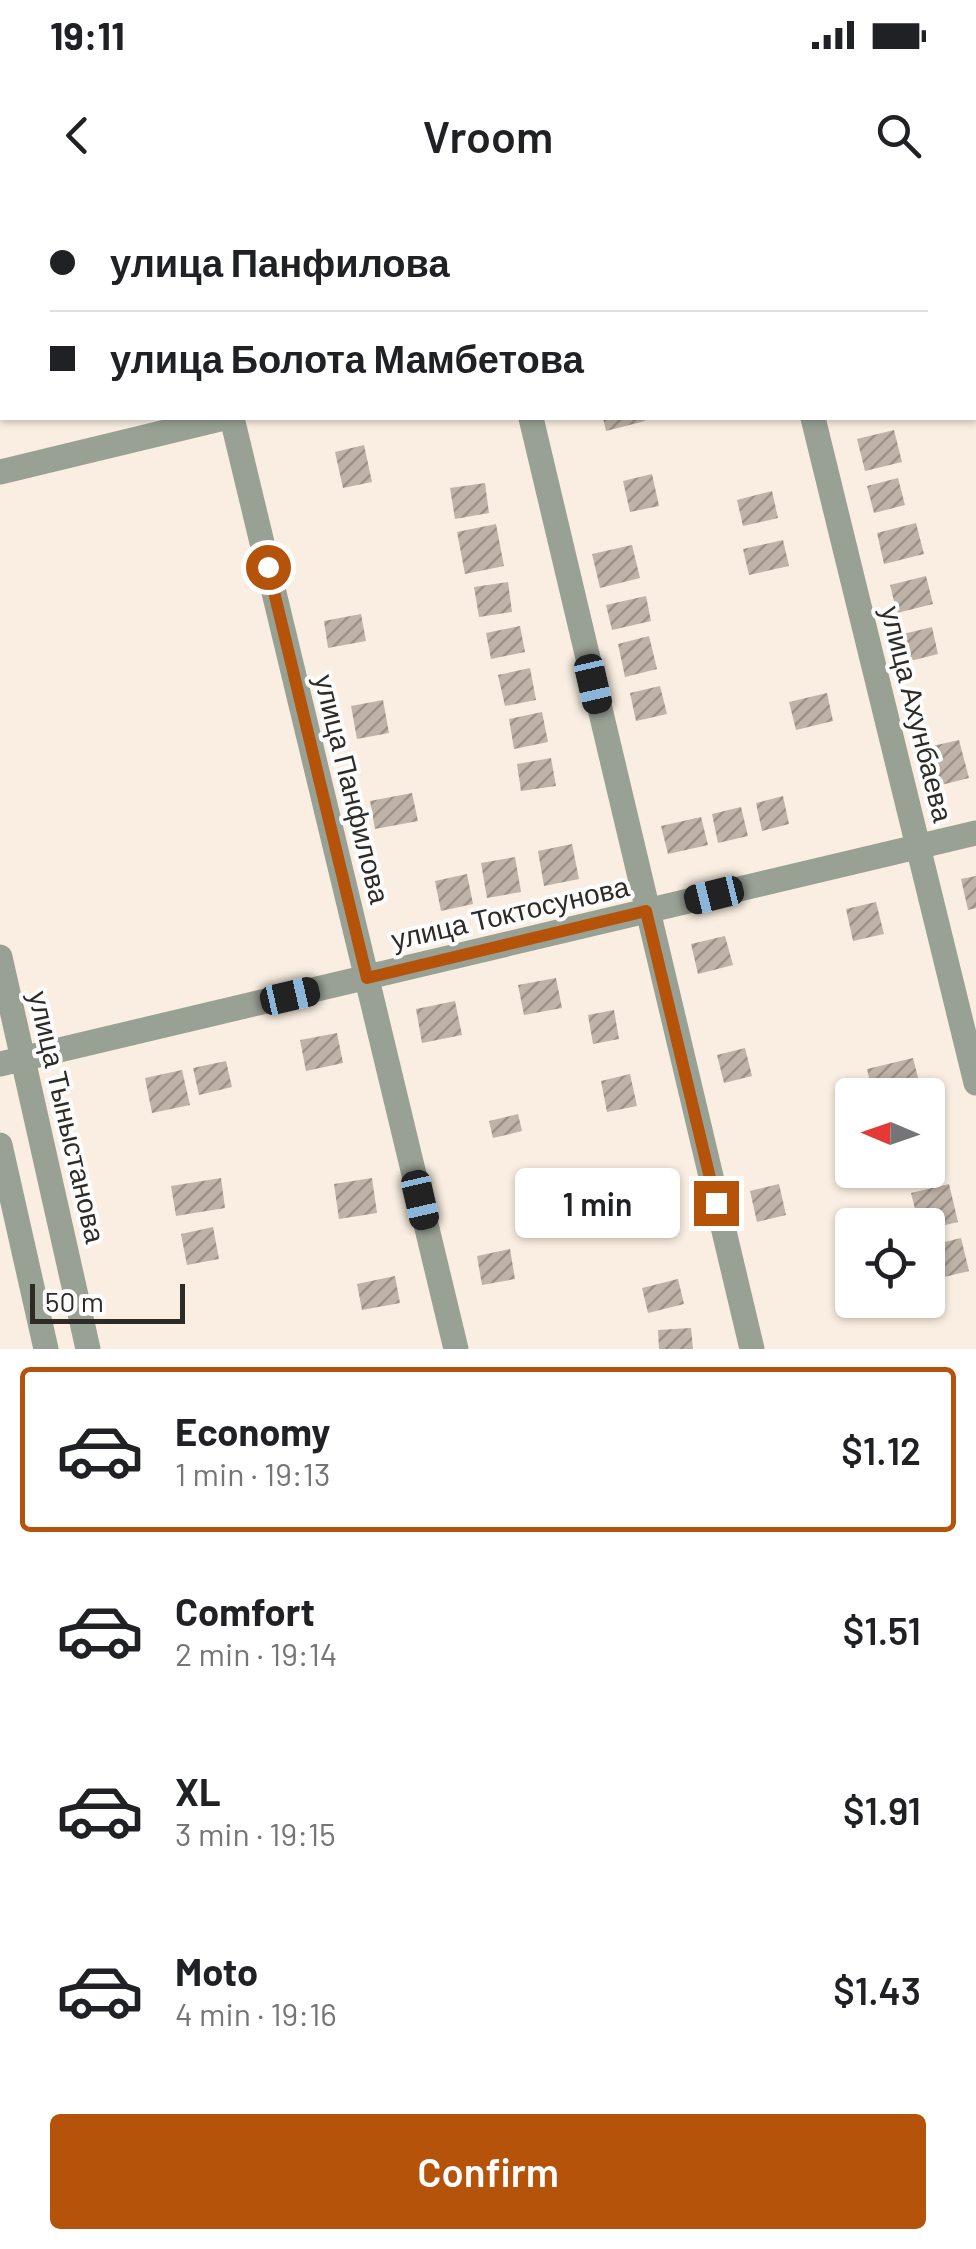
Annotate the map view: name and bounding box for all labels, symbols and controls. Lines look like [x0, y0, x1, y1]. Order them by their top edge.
text: 19:11 [50, 12, 125, 58]
icon: back [50, 108, 105, 163]
text: Vroom [423, 108, 553, 162]
icon: search [871, 108, 926, 163]
text: улица Панфилова [110, 239, 450, 285]
text: улица Болота Мамбетова [110, 335, 584, 381]
route start [246, 545, 291, 590]
street label: улица Ахунбаева [875, 602, 961, 826]
car [572, 651, 614, 717]
street label: улица Панфилова [308, 671, 398, 907]
street label: улица Токтосунова [388, 868, 632, 956]
car [681, 873, 747, 917]
car [257, 975, 323, 1017]
street label: улица Тыныстанова [22, 988, 114, 1246]
north arrow [835, 1078, 945, 1188]
map controls [835, 1078, 945, 1318]
car [399, 1167, 441, 1233]
callout: 1 min [516, 1168, 681, 1238]
route end [694, 1181, 739, 1226]
text: 1 min [563, 1184, 632, 1222]
button: locate [835, 1208, 945, 1318]
scale bar [30, 1279, 185, 1324]
text: 50 m [45, 1284, 104, 1318]
icon: car [55, 1405, 145, 1495]
text: Economy [175, 1408, 330, 1454]
text: $1.12 [841, 1427, 921, 1473]
text: 1 min · 19:13 [175, 1454, 330, 1492]
icon: car [55, 1585, 145, 1675]
text: Comfort [175, 1588, 315, 1634]
text: $1.51 [843, 1607, 921, 1653]
text: 2 min · 19:14 [175, 1634, 338, 1672]
icon: car [55, 1765, 145, 1855]
text: XL [175, 1768, 221, 1814]
text: $1.91 [843, 1787, 921, 1833]
text: 3 min · 19:15 [175, 1814, 336, 1852]
icon: car [55, 1945, 145, 2035]
text: Moto [175, 1948, 258, 1994]
text: $1.43 [833, 1967, 921, 2013]
text: 4 min · 19:16 [175, 1994, 337, 2032]
button: Confirm [50, 2114, 926, 2229]

